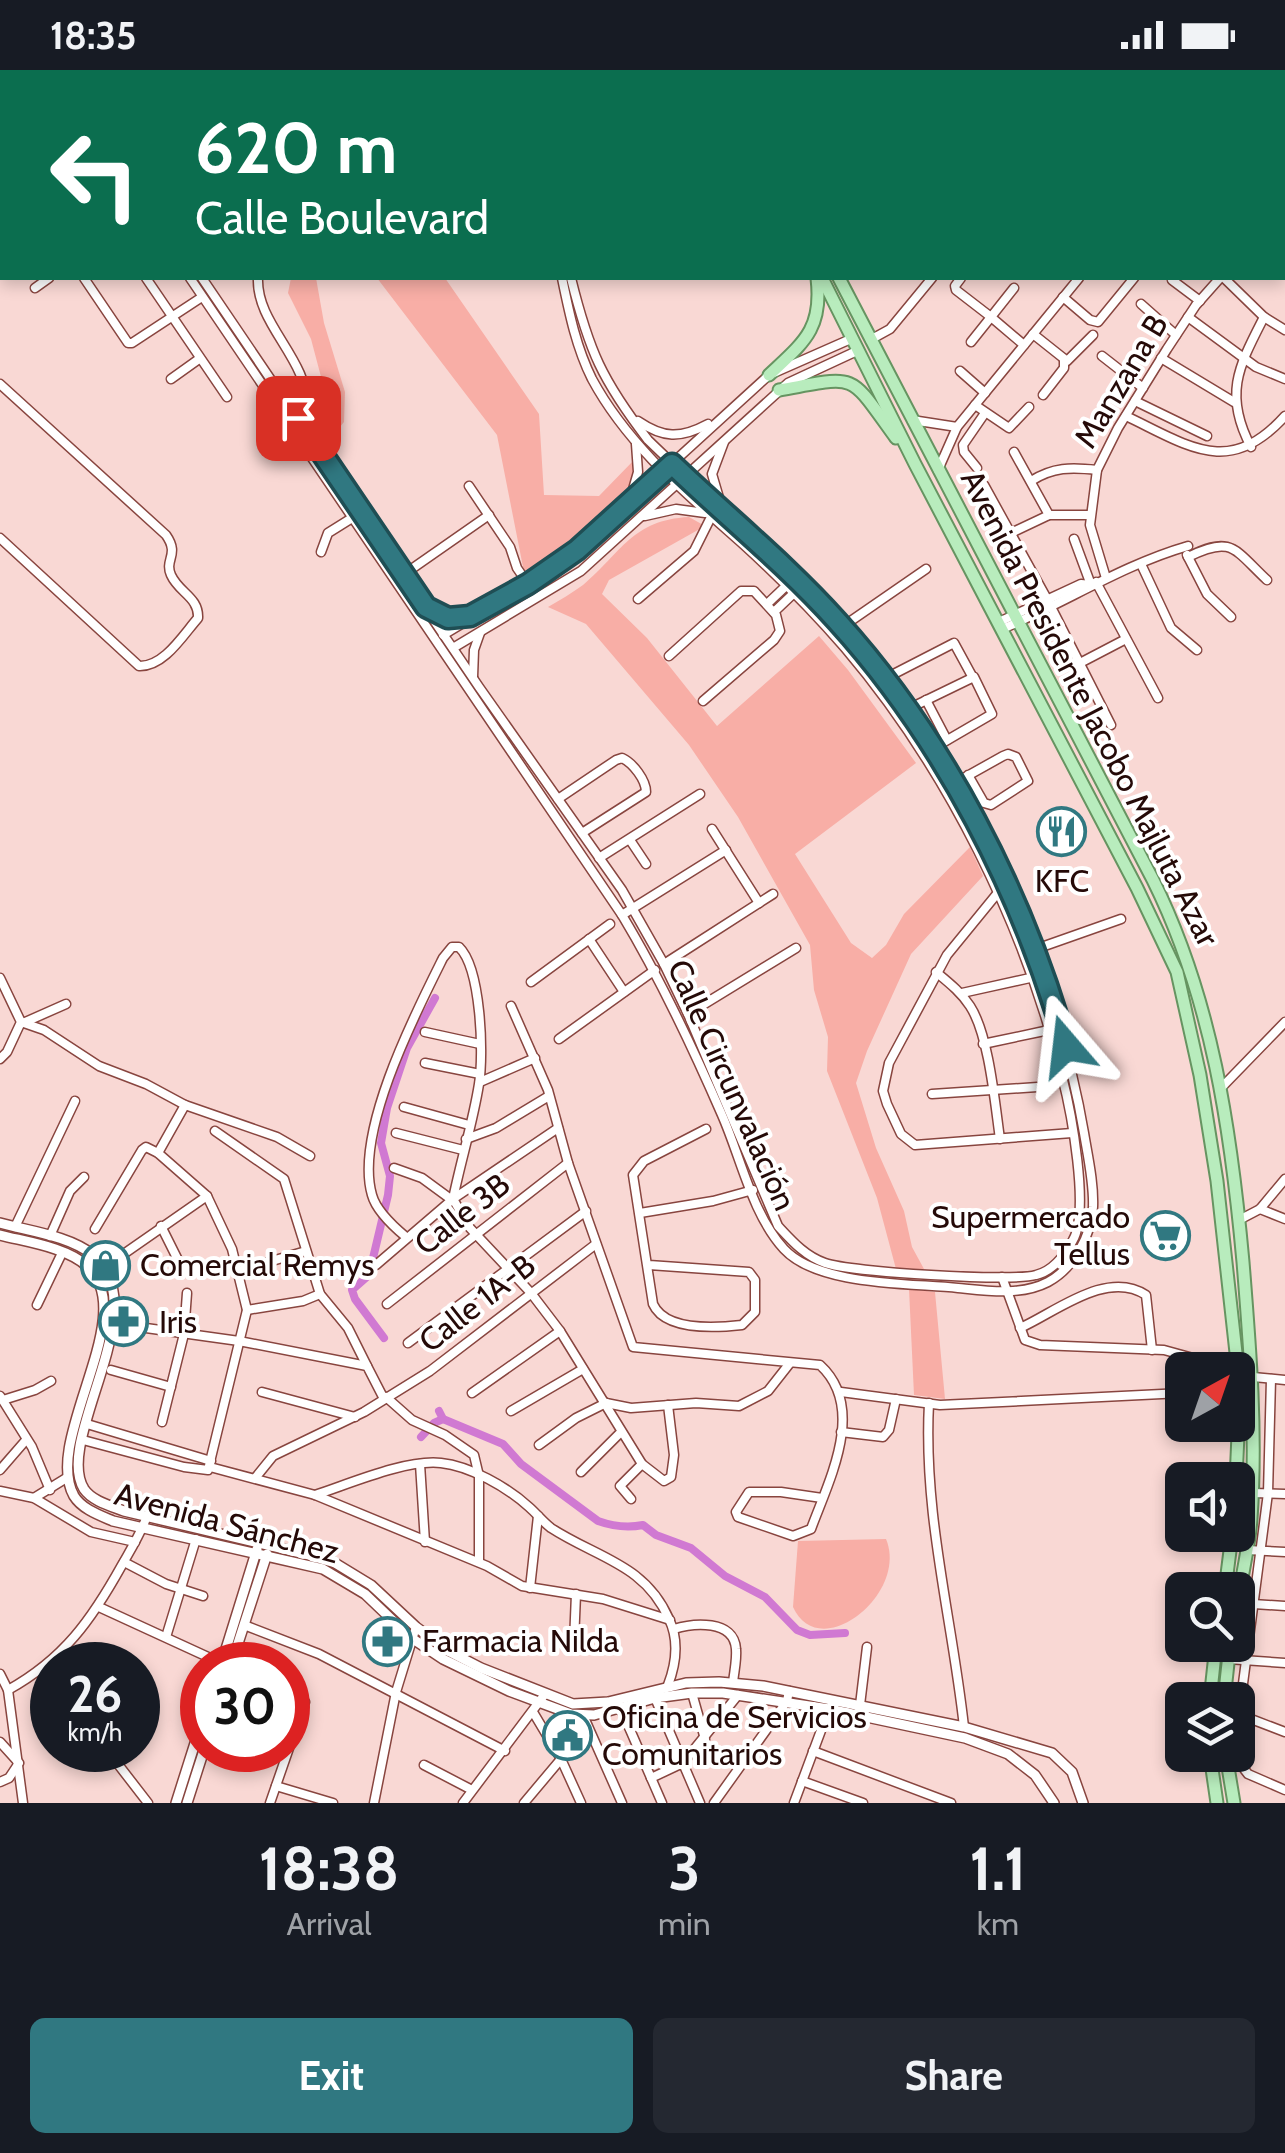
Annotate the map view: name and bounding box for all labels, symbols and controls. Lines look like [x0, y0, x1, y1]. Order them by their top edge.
text: 18:35 [50, 12, 136, 59]
text: 620 m [195, 105, 397, 191]
icon: left [30, 110, 160, 240]
text: Calle Boulevard [195, 191, 489, 245]
street label: Manzana B [1065, 307, 1176, 455]
pin [256, 376, 341, 461]
icon: arrive [271, 391, 326, 446]
street label: Avenida Presidente Jacobo Majluta Azar [953, 463, 1228, 953]
restaurant icon: KFC [1036, 805, 1088, 857]
place label: KFC [1035, 861, 1089, 900]
street label: Calle Circunvalación [660, 953, 805, 1216]
position arrow [1014, 994, 1118, 1098]
street label: Calle 3B [406, 1164, 517, 1263]
place label: Supermercado Tellus [931, 1197, 1130, 1273]
supermarket icon: Supermercado Tellus [1139, 1209, 1191, 1261]
shop icon: Comercial Remys [79, 1239, 131, 1291]
place label: Comercial Remys [140, 1245, 374, 1284]
street label: Calle 1A-B [411, 1245, 542, 1360]
pharmacy icon: Iris [98, 1296, 150, 1348]
place label: Iris [159, 1302, 197, 1341]
north arrow [1165, 1352, 1255, 1442]
map controls [1165, 1352, 1255, 1772]
button: sound [1165, 1462, 1255, 1552]
street label: Avenida Sánchez [111, 1474, 344, 1571]
button: search [1165, 1572, 1255, 1662]
pharmacy icon: Farmacia Nilda [361, 1615, 413, 1667]
place label: Farmacia Nilda [422, 1621, 620, 1660]
speed limit sign: 30 [180, 1642, 310, 1772]
text: 26 [68, 1664, 122, 1725]
button: layers [1165, 1682, 1255, 1772]
place label: Oficina de Servicios Comunitarios [602, 1697, 867, 1773]
public building icon: Oficina de Servicios Comunitarios [541, 1709, 593, 1761]
text: km/h [68, 1717, 122, 1747]
text: 18:38 [259, 1832, 399, 1905]
text: 3 [668, 1832, 701, 1905]
text: 1.1 [970, 1832, 1026, 1905]
text: Arrival [286, 1904, 372, 1943]
text: min [658, 1904, 711, 1943]
text: km [977, 1904, 1019, 1943]
button: Exit [30, 2018, 633, 2133]
button: Share [653, 2018, 1255, 2133]

